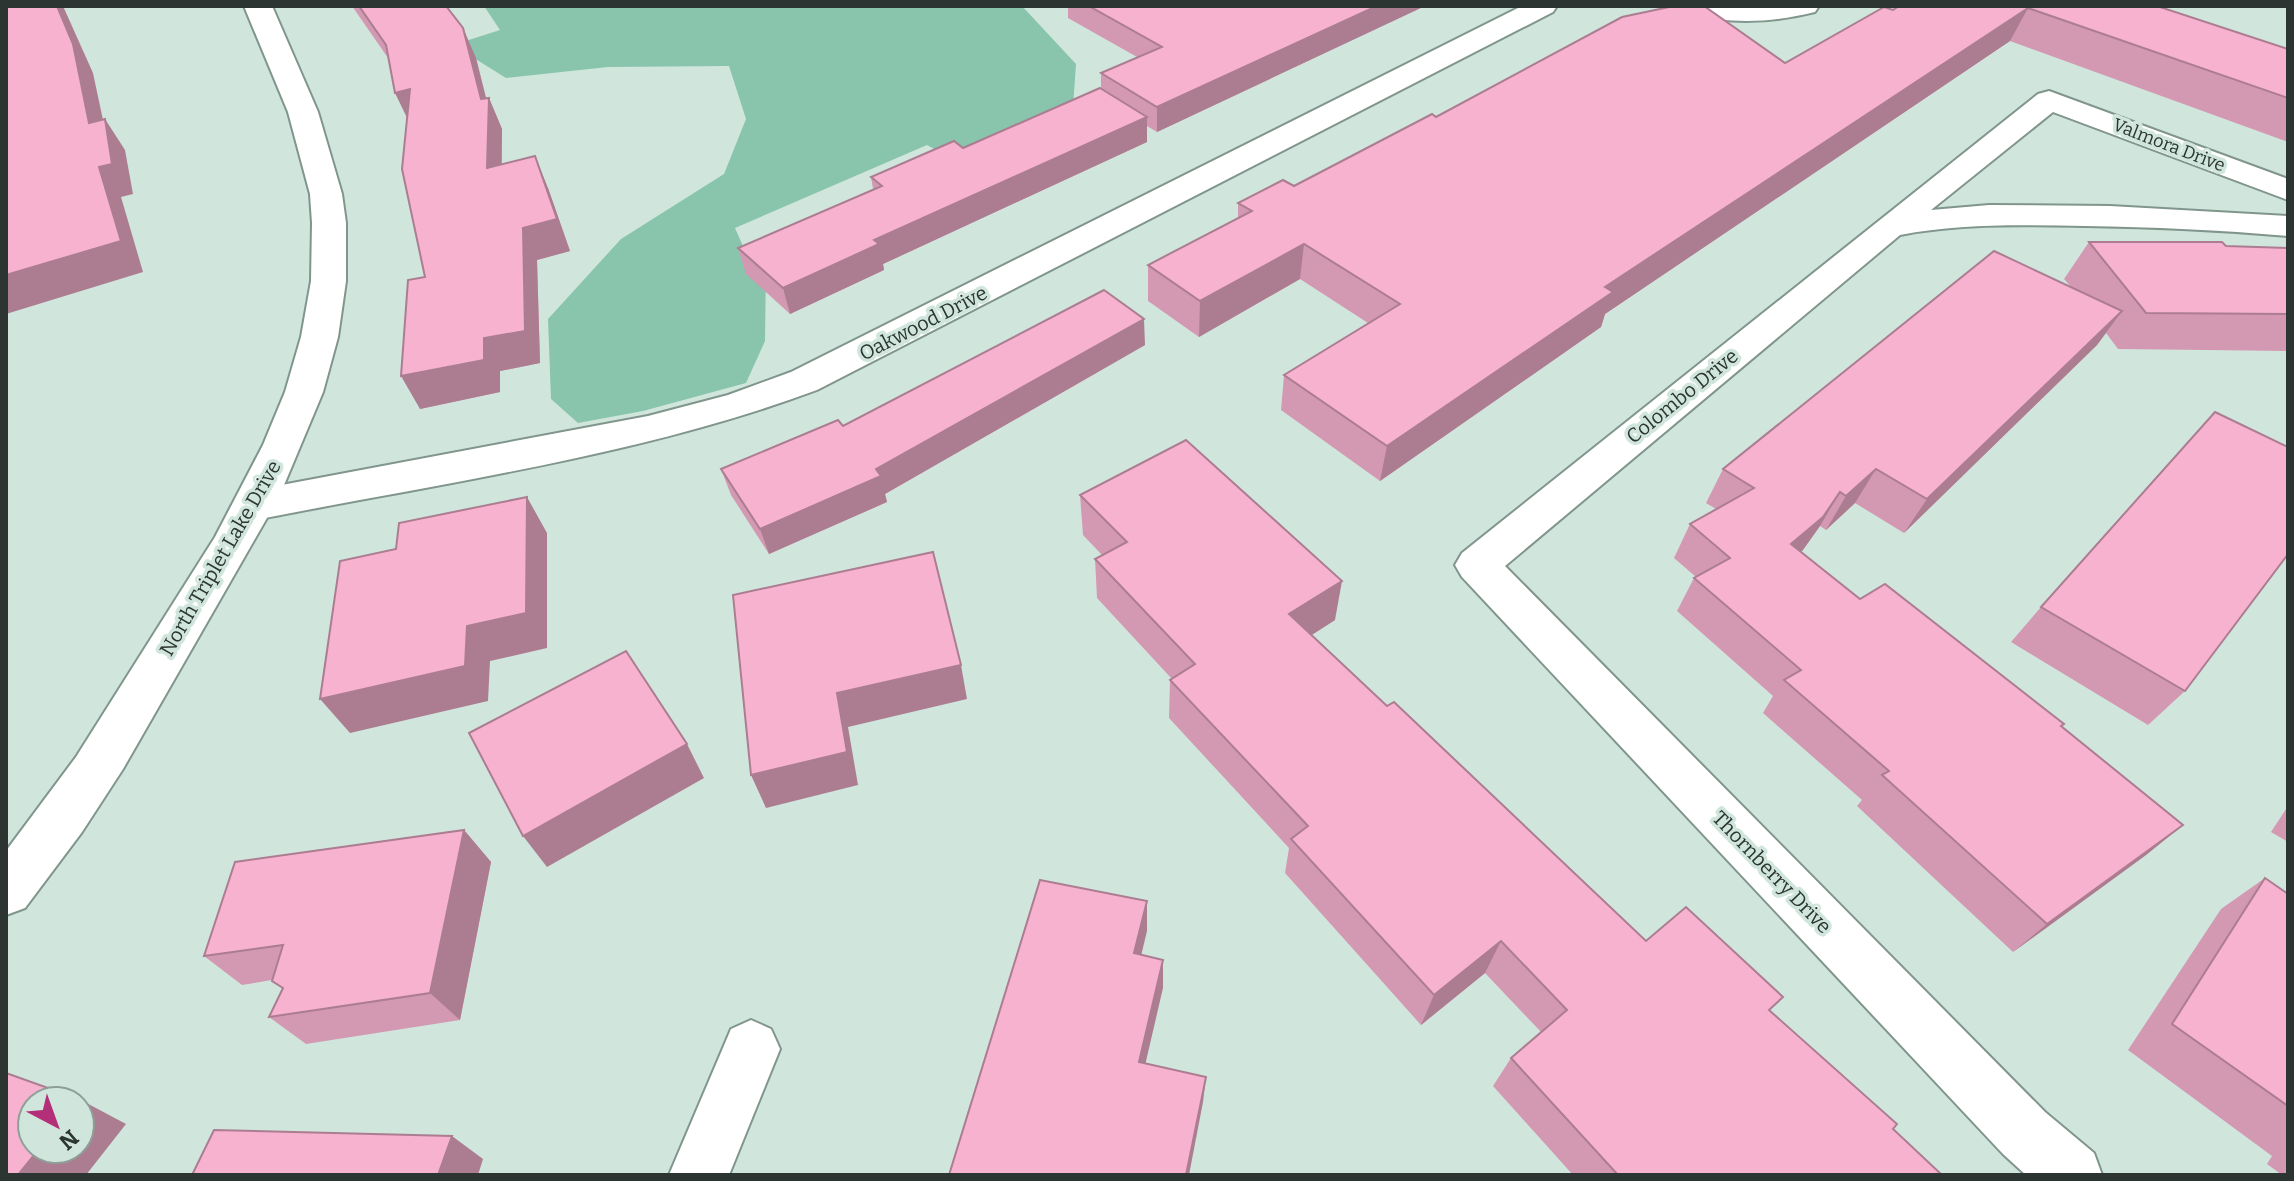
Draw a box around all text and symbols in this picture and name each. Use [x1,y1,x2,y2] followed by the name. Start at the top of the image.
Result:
[2110,113,2228,177] street label: Valmora Drive
[855,280,991,366] street label: Oakwood Drive
[1621,344,1743,448] street label: Colombo Drive
[154,456,286,660] street label: North Triplet Lake Drive
[1708,806,1836,938] street label: Thornberry Drive
[16,1085,96,1165] north arrow
[54,1124,84,1155] text: N

